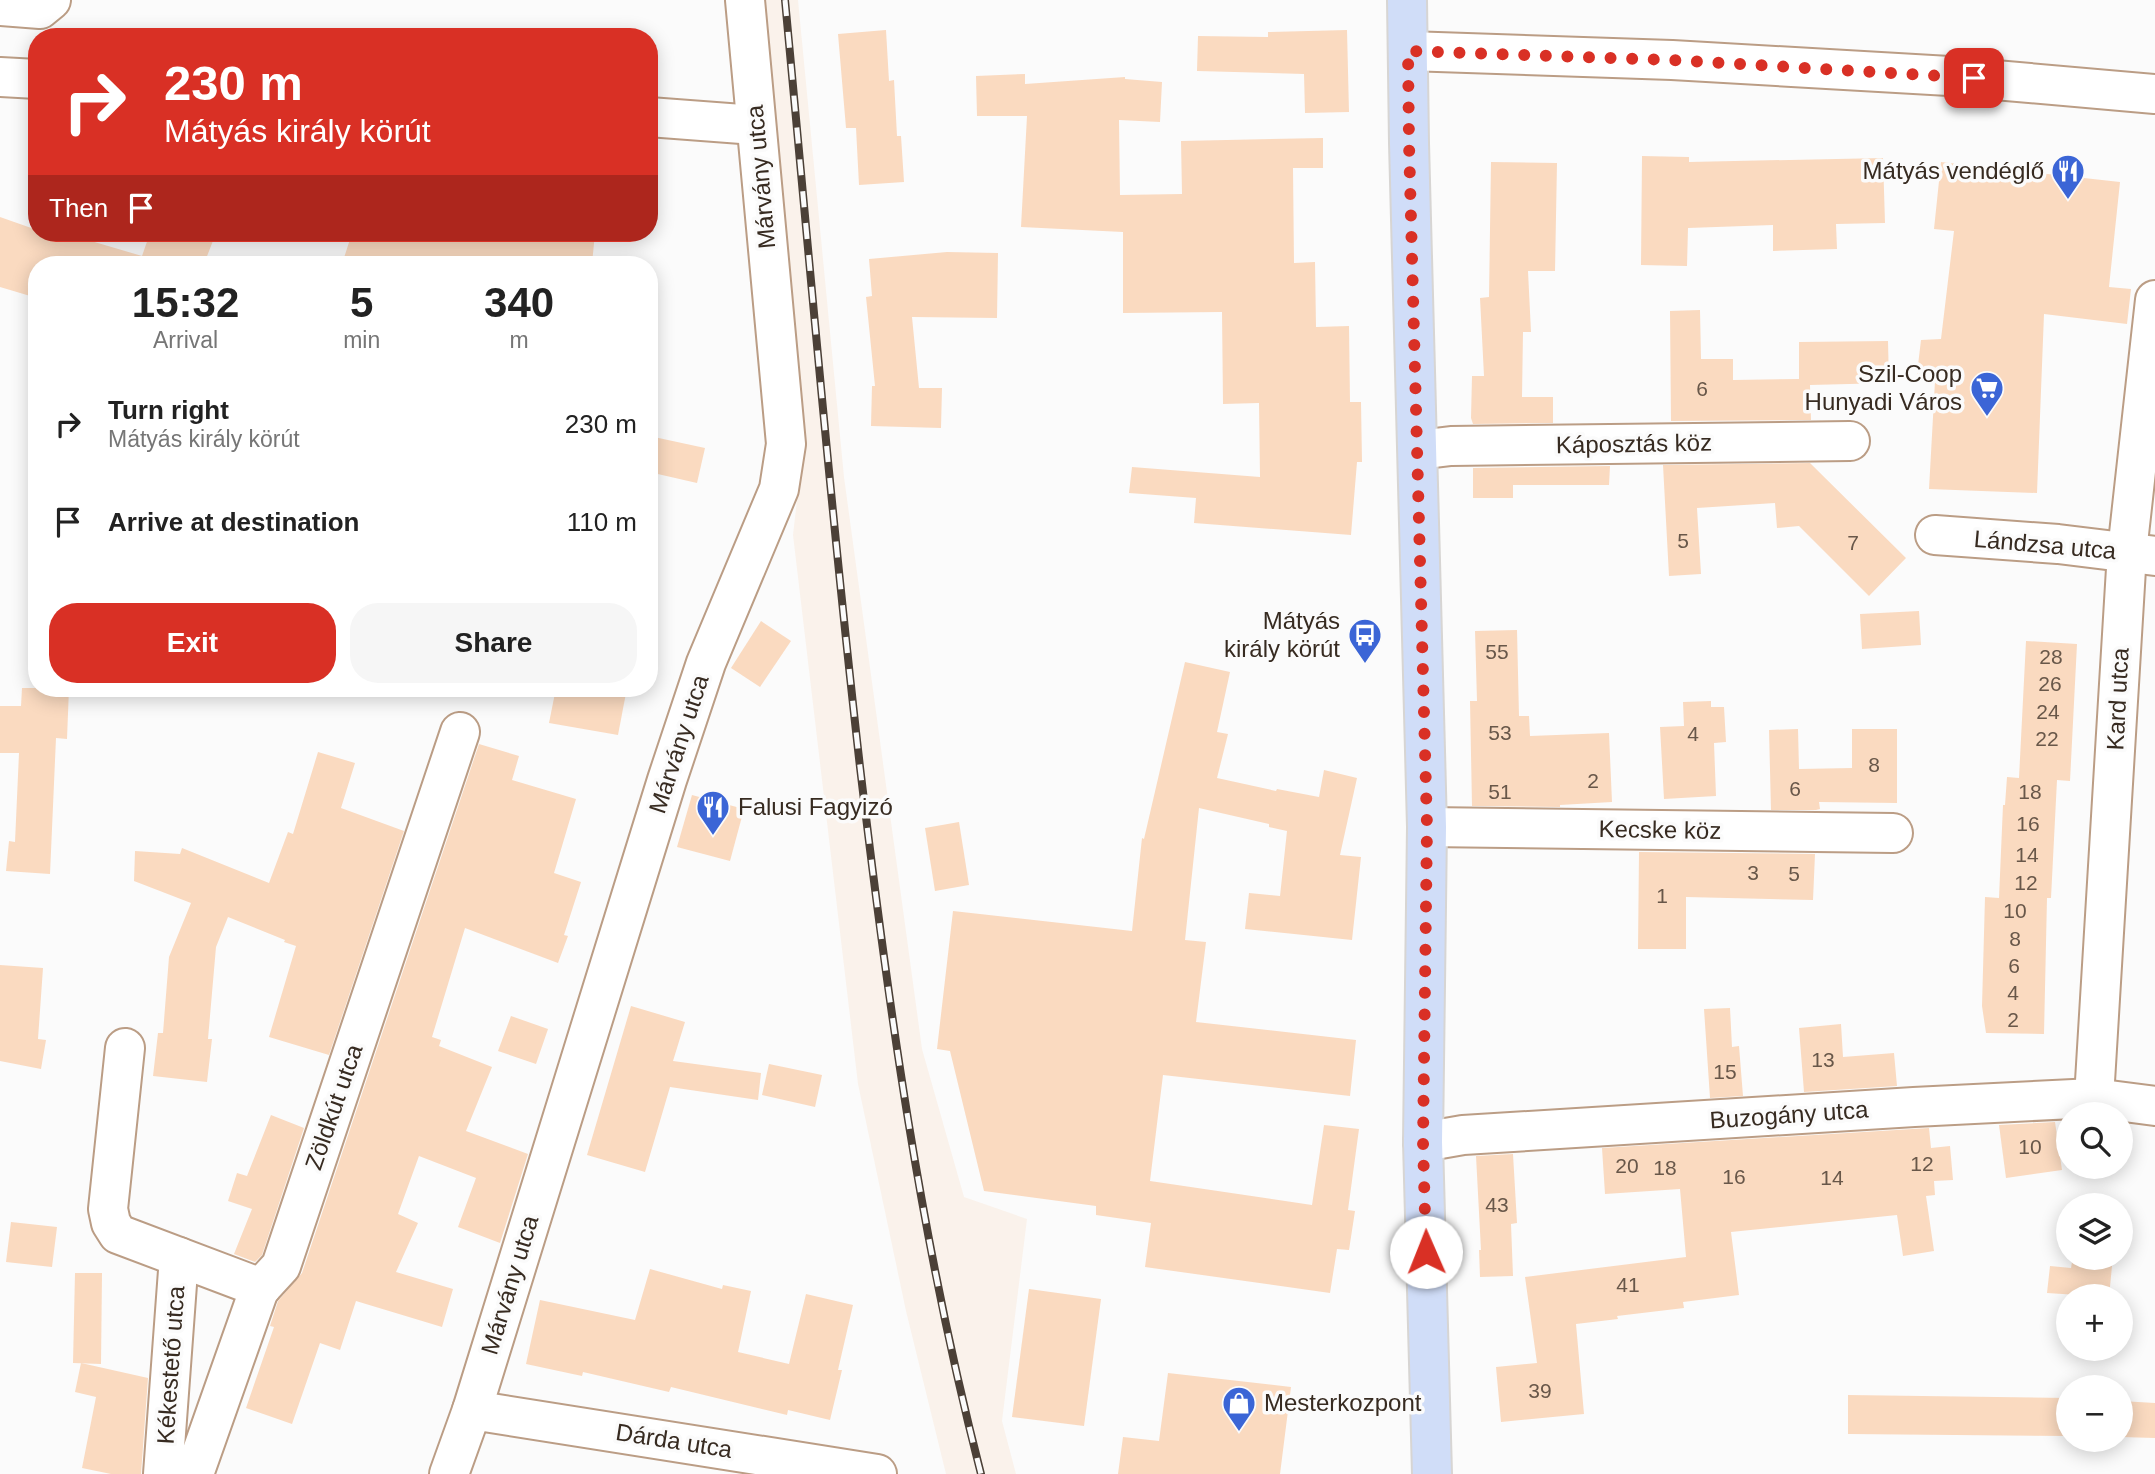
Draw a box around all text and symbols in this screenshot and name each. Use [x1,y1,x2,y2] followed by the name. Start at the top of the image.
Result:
[1944,48,2004,108] pin
[49,56,140,147] icon: right
[164,56,303,110] text: 230 m
[1955,59,1993,97] icon: arrive
[741,103,780,250] street label: Márvány utca
[164,113,431,149] text: Mátyás király körút
[2049,152,2087,201] restaurant icon: Mátyás vendéglő
[1863,157,2044,184] place label: Mátyás vendéglő
[122,189,160,227] icon: arrive
[49,193,108,223] text: Then
[132,279,239,326] text: 15:32
[350,279,373,326] text: 5
[484,279,554,326] text: 340
[153,327,218,353] text: Arrival
[343,327,380,353] text: min
[510,327,529,353] text: m
[1805,360,1962,415] place label: Szil-Coop Hunyadi Város
[1968,369,2006,418] supermarket icon: Szil-Coop Hunyadi Város
[1696,377,1708,400] house number: 6
[108,395,229,425] text: Turn right
[49,405,87,443] icon: right
[565,409,637,439] text: 230 m
[108,426,300,452] text: Mátyás király körút
[1556,429,1712,458] street label: Káposztás köz
[49,503,87,541] icon: arrive
[108,507,359,537] text: Arrive at destination
[567,507,637,537] text: 110 m
[1973,525,2118,564] street label: Lándzsa utca
[1677,529,1689,552] house number: 5
[1847,531,1859,554] house number: 7
[49,603,336,683] button: Exit
[350,603,637,683] button: Share
[1224,607,1340,662] place label: Mátyás király körút
[1346,616,1384,665] bus stop icon: Mátyás király körút
[1485,640,1509,663] house number: 55
[2039,645,2063,668] house number: 28
[2101,646,2134,751] street label: Kard utca
[643,671,714,817] street label: Márvány utca
[2038,672,2062,695] house number: 26
[2036,700,2060,723] house number: 24
[1488,721,1512,744] house number: 53
[1687,722,1699,745] house number: 4
[2035,727,2059,750] house number: 22
[1868,753,1880,776] house number: 8
[1587,769,1599,792] house number: 2
[1789,777,1801,800] house number: 6
[1488,780,1512,803] house number: 51
[2018,780,2042,803] house number: 18
[694,788,732,837] restaurant icon: Falusi Fagyizó
[738,793,893,820] place label: Falusi Fagyizó
[2016,812,2040,835] house number: 16
[1598,815,1722,844] street label: Kecske köz
[2015,843,2039,866] house number: 14
[1747,861,1759,884] house number: 3
[1788,862,1800,885] house number: 5
[2014,871,2038,894] house number: 12
[1656,884,1668,907] house number: 1
[2003,899,2027,922] house number: 10
[2009,927,2021,950] house number: 8
[2008,954,2020,977] house number: 6
[2007,981,2019,1004] house number: 4
[2007,1008,2019,1031] house number: 2
[299,1040,368,1173] street label: Zöldkút utca
[1811,1048,1835,1071] house number: 13
[1713,1060,1737,1083] house number: 15
[1709,1095,1870,1134] street label: Buzogány utca
[2056,1102,2133,1452] map controls
[2056,1102,2133,1179] button: search
[2018,1135,2042,1158] house number: 10
[1910,1152,1934,1175] house number: 12
[1615,1154,1639,1177] house number: 20
[1653,1156,1677,1179] house number: 18
[1722,1165,1746,1188] house number: 16
[1820,1166,1844,1189] house number: 14
[1485,1193,1509,1216] house number: 43
[2056,1193,2133,1270] button: layers
[476,1211,544,1358] street label: Márvány utca
[1389,1215,1463,1289] position arrow
[1616,1273,1640,1296] house number: 41
[151,1284,190,1445] street label: Kékestető utca
[2056,1284,2133,1361] button: +
[2056,1375,2133,1452] button: −
[1528,1379,1552,1402] house number: 39
[1220,1384,1258,1433] shop icon: Mesterkozpont
[1264,1389,1422,1416] place label: Mesterkozpont
[614,1418,735,1463] street label: Dárda utca

